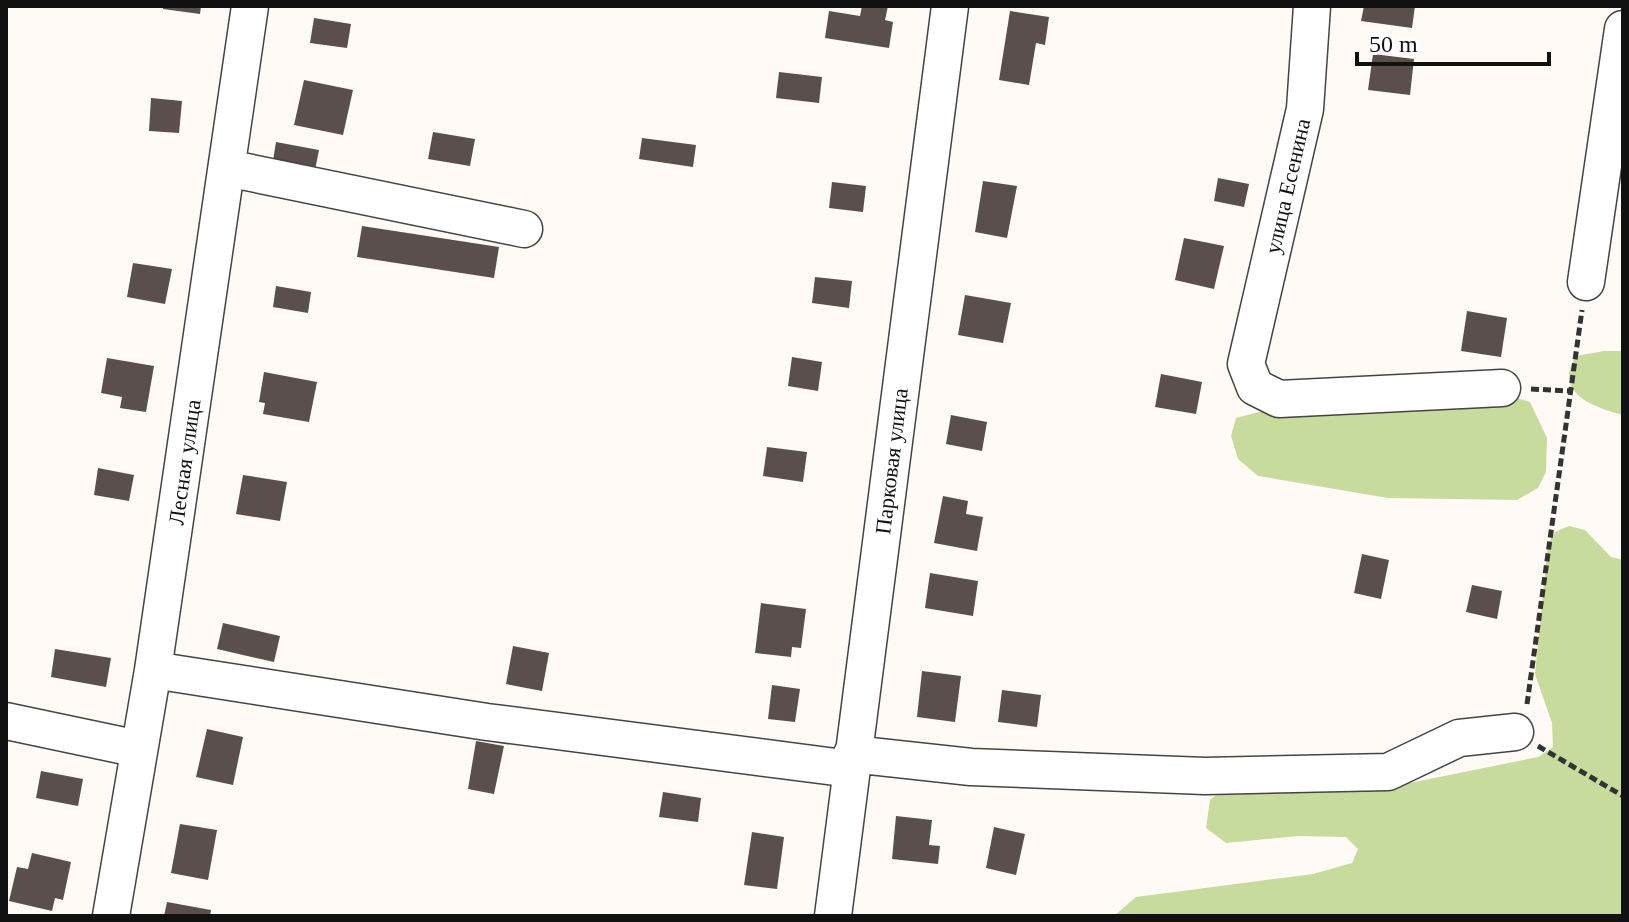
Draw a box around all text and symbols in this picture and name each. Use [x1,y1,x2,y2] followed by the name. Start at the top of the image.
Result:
[1357,16,1549,66] scale bar
[1369,31,1418,57] text: 50 m
[1260,116,1315,256] street label: улица Есенина
[870,386,913,536] street label: Парковая улица
[163,398,206,526] street label: Лесная улица

